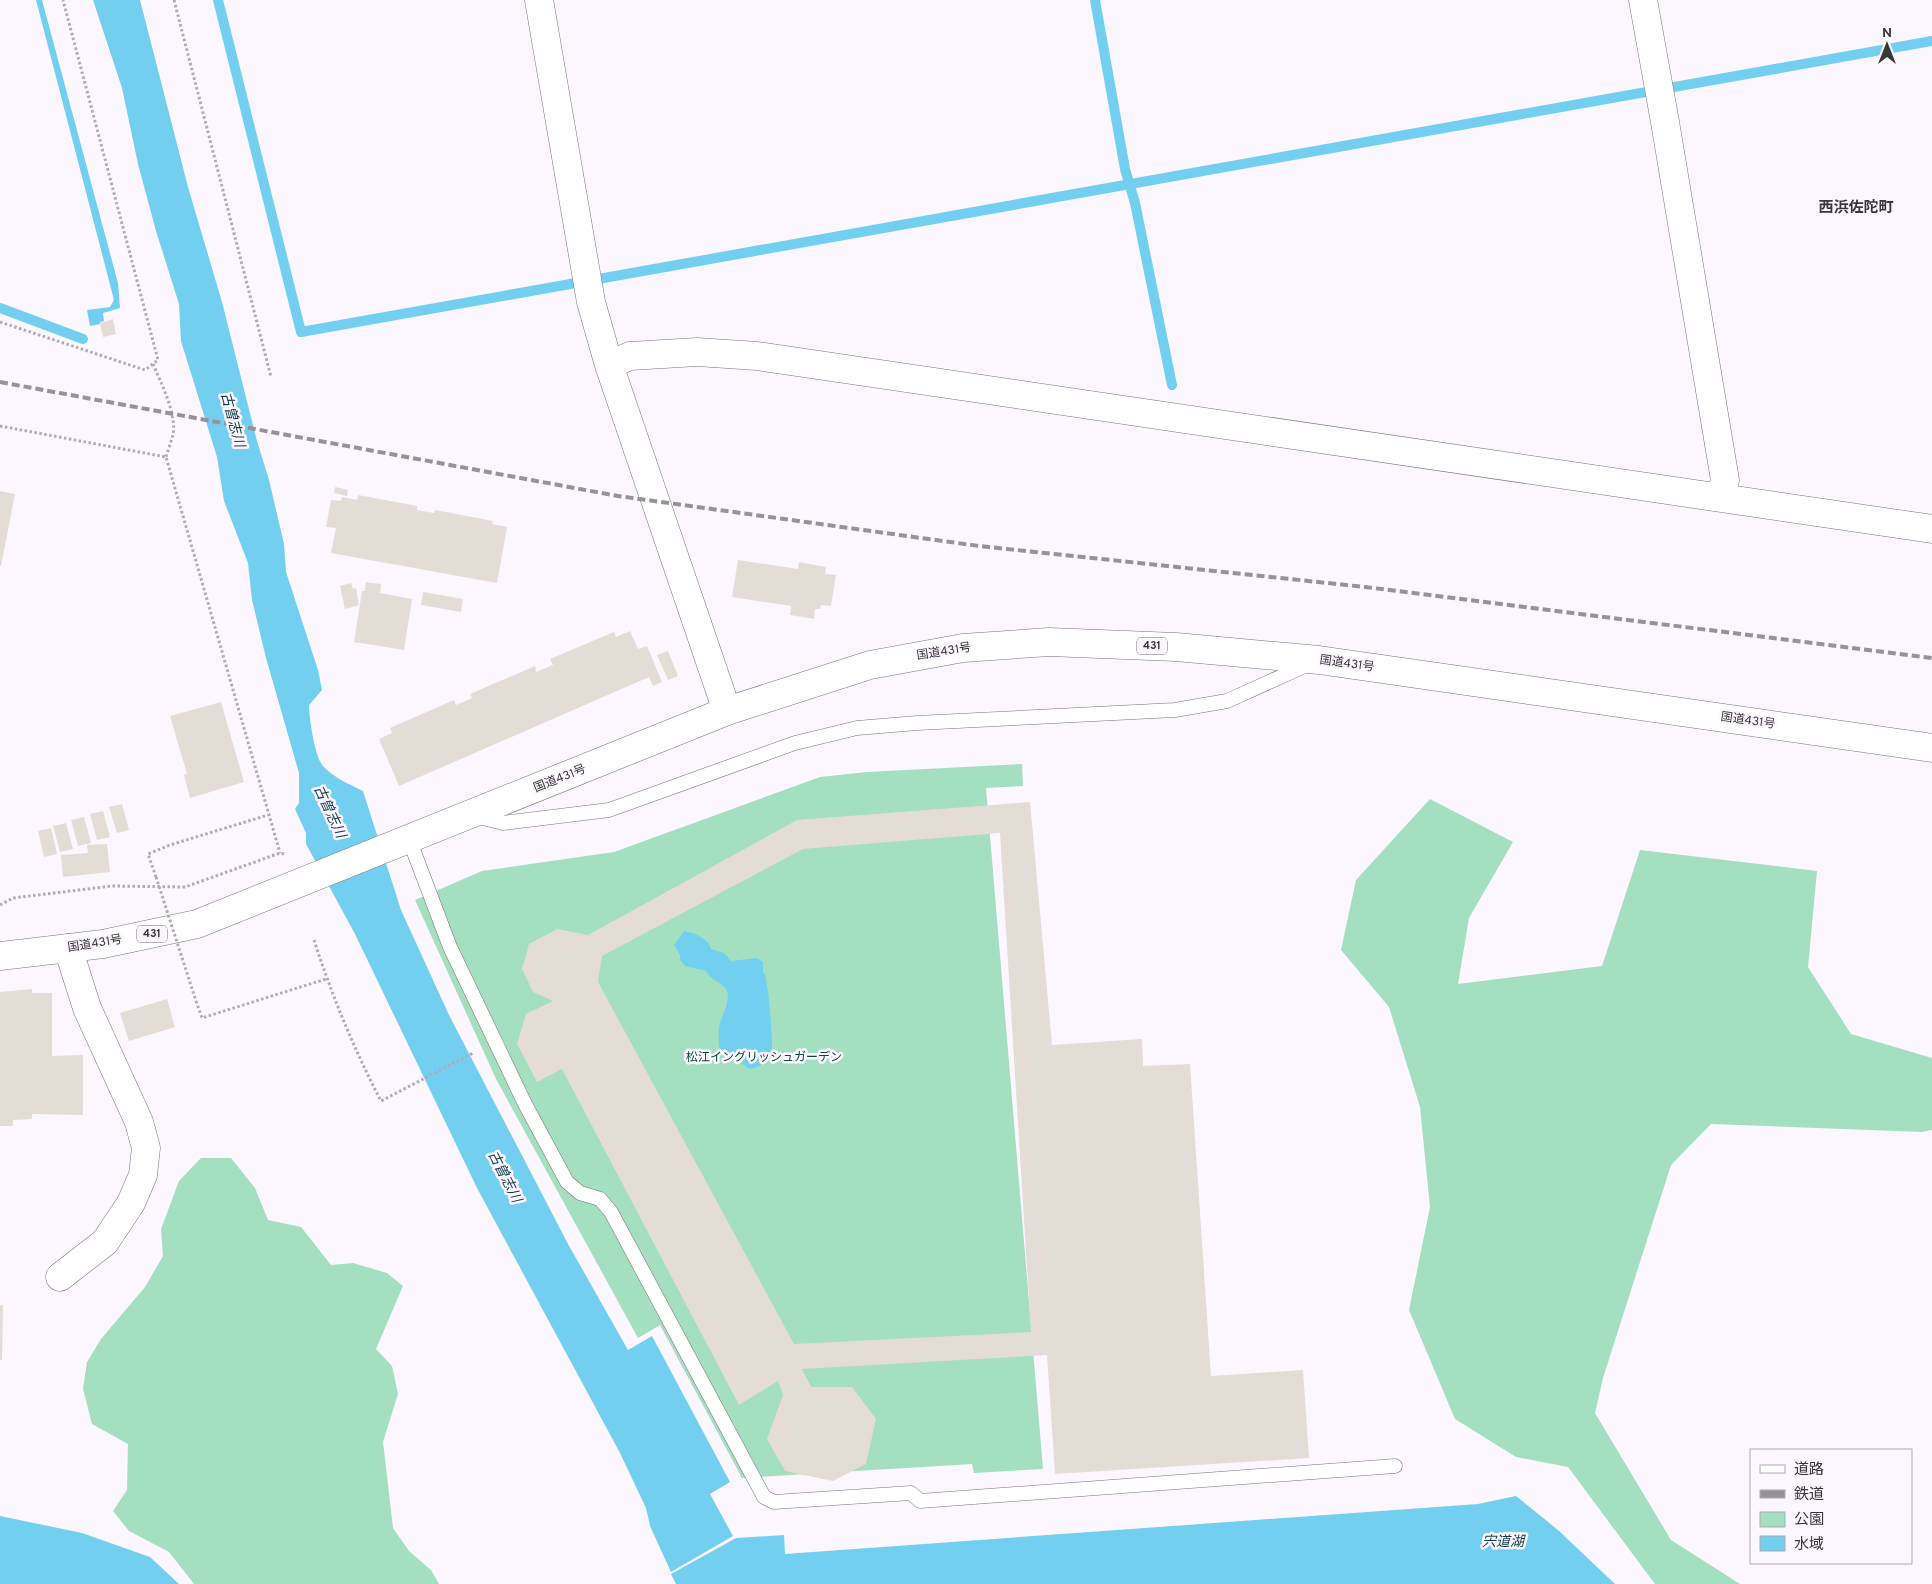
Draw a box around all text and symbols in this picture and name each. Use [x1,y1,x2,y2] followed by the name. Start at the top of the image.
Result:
[1862,20,1912,70] north arrow
[1882,25,1892,42] text: N
[1818,199,1894,218] district label: 西浜佐陀町
[217,391,248,451] water label: 古曽志川
[1137,637,1167,654] road number: 431
[916,640,972,664] street label: 国道431号
[1319,652,1375,676] street label: 国道431号
[1720,709,1776,733] street label: 国道431号
[531,761,589,797] street label: 国道431号
[309,783,349,843] water label: 古曽志川
[137,926,167,942] road number: 431
[67,932,123,956] street label: 国道431号
[686,1050,842,1066] park label: 松江イングリッシュガーデン
[484,1148,525,1208] water label: 古曽志川
[1750,1449,1912,1564] legend
[1794,1461,1824,1480] text: 道路
[1794,1486,1824,1505] text: 鉄道
[1794,1511,1824,1530] text: 公園
[1482,1534,1526,1551] water label: 宍道湖
[1794,1536,1824,1555] text: 水域

